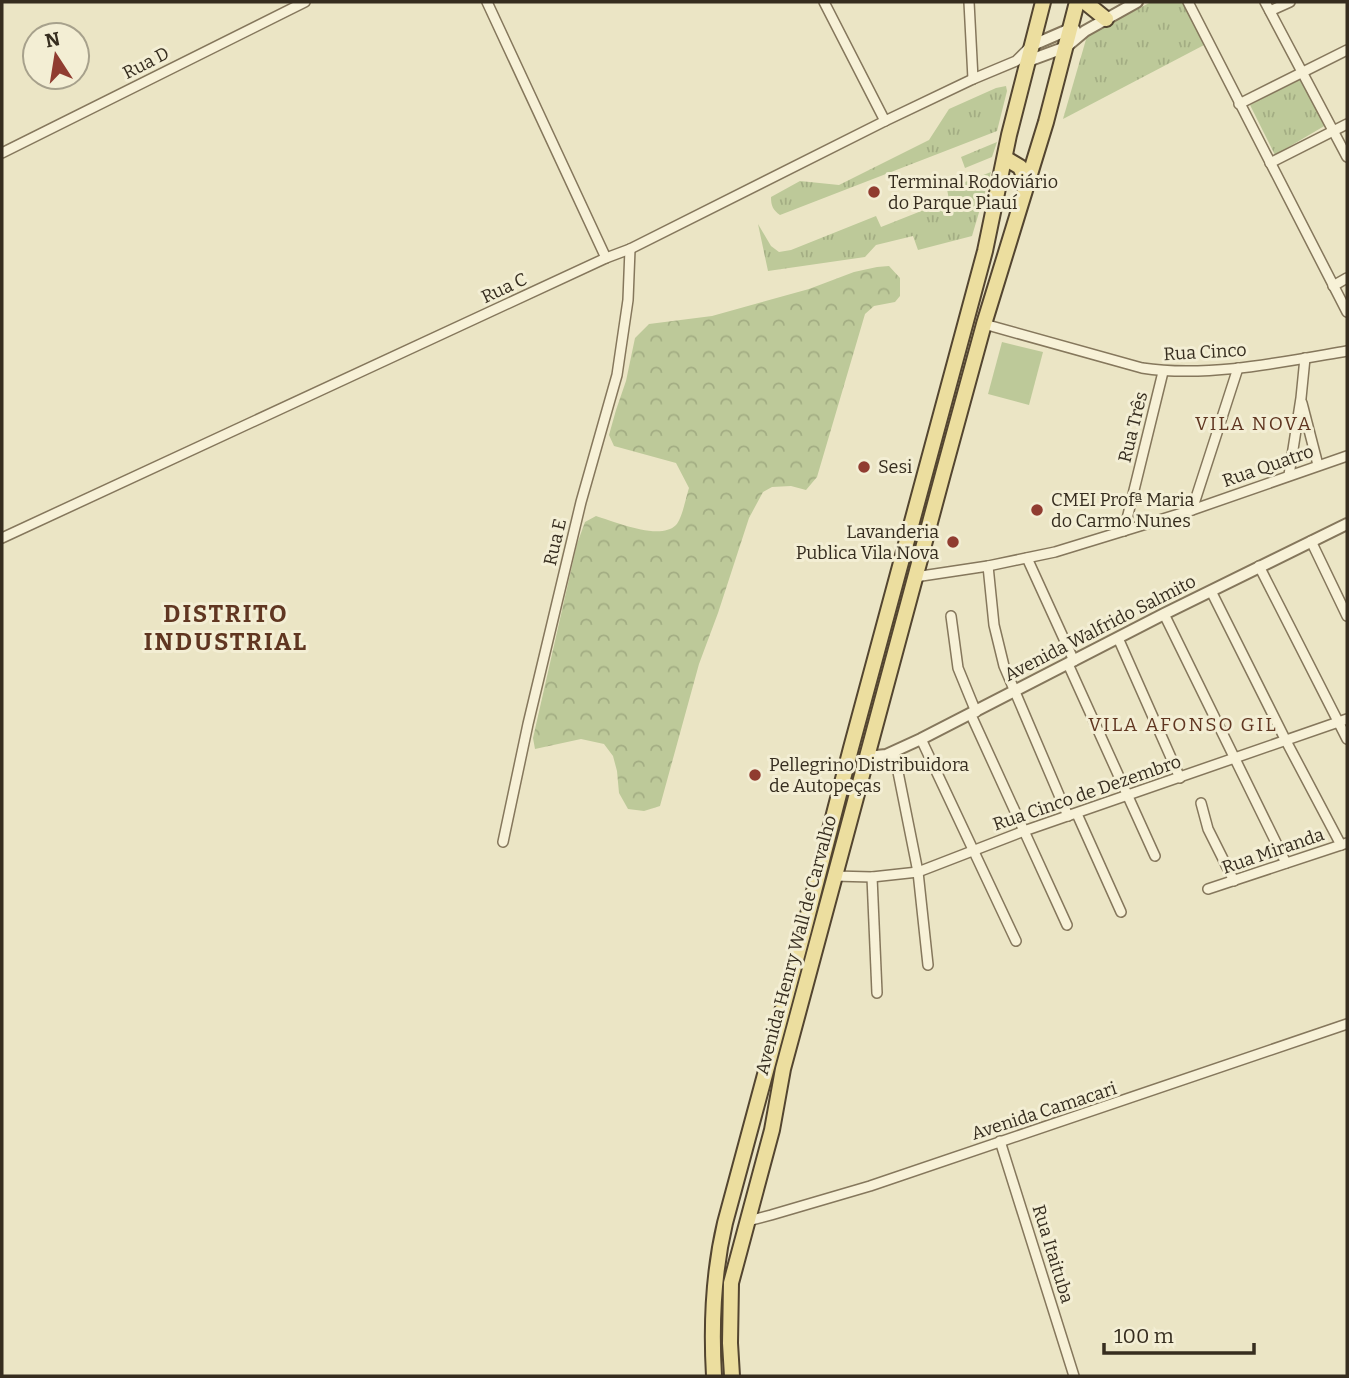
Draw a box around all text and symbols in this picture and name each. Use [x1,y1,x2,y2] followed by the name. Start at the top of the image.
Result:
[21,21,91,91] north arrow
[43,27,62,53] text: N
[119,42,173,84] street label: Rua D
[888,171,1058,214] place label: Terminal Rodoviário do Parque Piauí
[866,184,882,200] marker: Terminal Rodoviário do Parque Piauí
[478,268,530,308] street label: Rua C
[1163,339,1247,365] street label: Rua Cinco
[1114,389,1152,465] street label: Rua Três
[1195,412,1313,435] district label: VILA NOVA
[1220,440,1316,492] street label: Rua Quatro
[878,456,912,478] place label: Sesi
[856,459,872,475] marker: Sesi
[1051,489,1194,532] place label: CMEI Profª Maria do Carmo Nunes
[1029,502,1045,518] marker: CMEI Profª Maria do Carmo Nunes
[539,516,571,568] street label: Rua E
[796,521,939,564] place label: Lavanderia Publica Vila Nova
[945,534,961,550] marker: Lavanderia Publica Vila Nova
[1000,570,1200,686] street label: Avenida Walfrido Salmito
[144,600,308,656] district label: DISTRITO INDUSTRIAL
[1088,713,1278,736] district label: VILA AFONSO GIL
[990,750,1184,836] street label: Rua Cinco de Dezembro
[769,754,969,797] place label: Pellegrino Distribuidora de Autopeças
[747,767,763,783] marker: Pellegrino Distribuidora de Autopeças
[751,813,841,1077] street label: Avenida Henry Wall de Carvalho
[1219,823,1327,879] street label: Rua Miranda
[969,1077,1119,1145] street label: Avenida Camacari
[1028,1202,1078,1306] street label: Rua Itaituba
[1104,1312,1254,1356] scale bar
[1114,1323,1174,1349] text: 100 m

